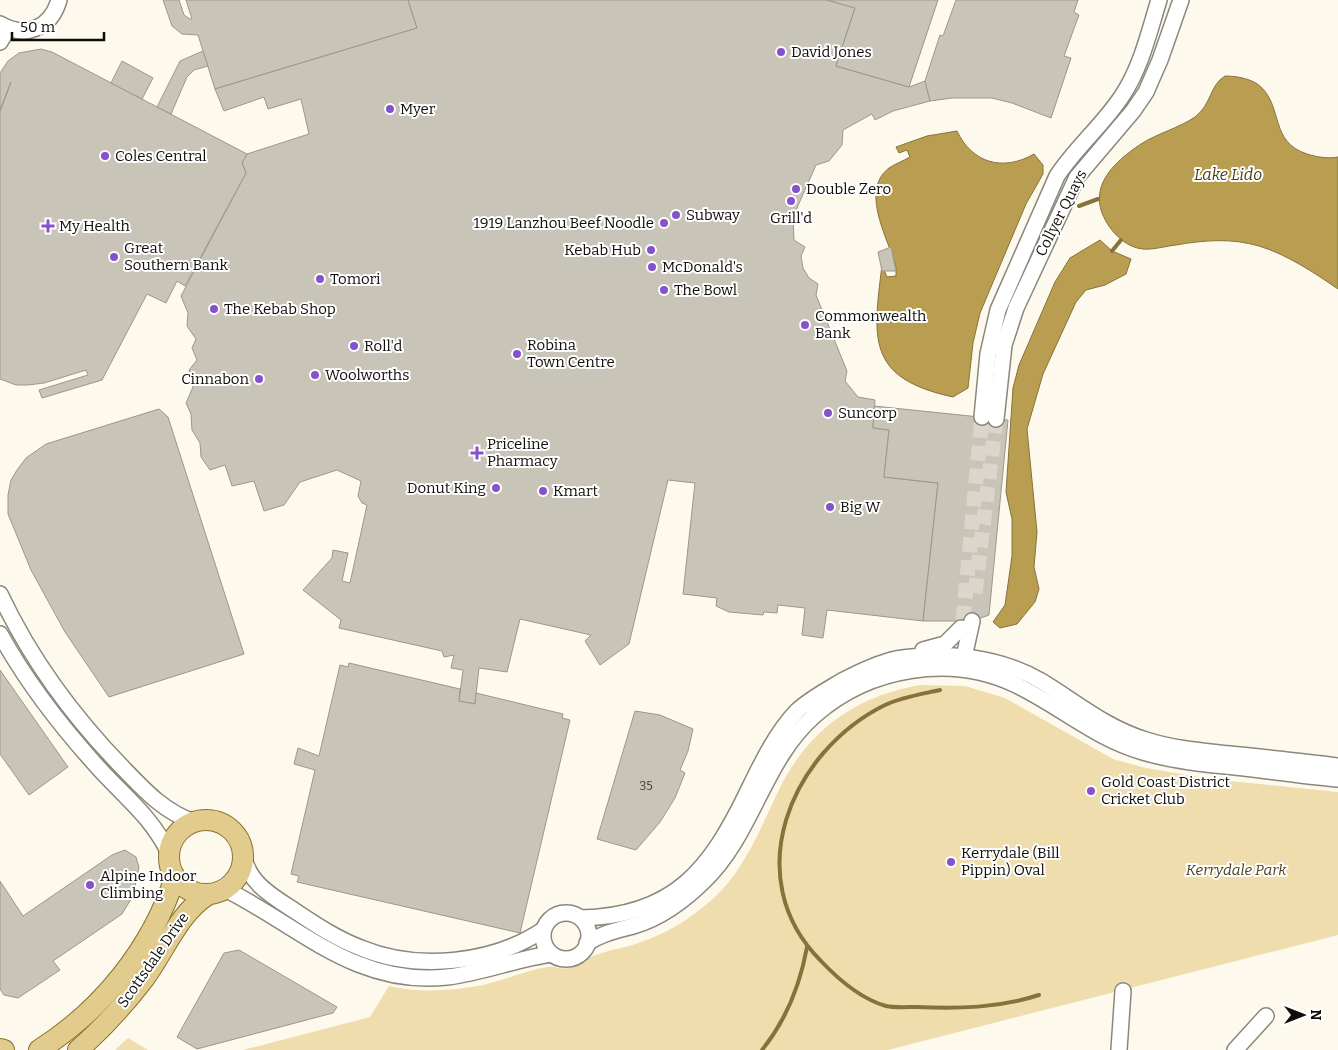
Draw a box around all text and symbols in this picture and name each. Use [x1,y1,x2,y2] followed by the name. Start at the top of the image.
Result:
[12,10,105,42] scale bar
[20,18,56,36] text: 50 m
[791,43,872,61] place label: David Jones
[775,46,787,58] marker: David Jones
[400,100,436,118] place label: Myer
[384,103,396,115] marker: Myer
[115,147,207,165] place label: Coles Central
[99,150,111,162] marker: Coles Central
[1194,165,1262,184] water label: Lake Lido
[1031,167,1091,259] street label: Collyer Quays
[806,180,891,198] place label: Double Zero
[790,183,802,195] marker: Double Zero
[785,195,797,207] marker: Grill'd
[686,206,740,224] place label: Subway
[670,209,682,221] marker: Subway
[770,209,812,227] place label: Grill'd
[474,214,654,232] place label: 1919 Lanzhou Beef Noodle
[59,217,131,235] place label: My Health
[658,217,670,229] marker: 1919 Lanzhou Beef Noodle
[41,219,55,233] marker: My Health
[124,239,228,274] place label: Great Southern Bank
[564,241,641,259] place label: Kebab Hub
[645,244,657,256] marker: Kebab Hub
[108,251,120,263] marker: Great Southern Bank
[662,258,743,276] place label: McDonald's
[646,261,658,273] marker: McDonald's
[330,270,381,288] place label: Tomori
[314,273,326,285] marker: Tomori
[674,281,737,299] place label: The Bowl
[658,284,670,296] marker: The Bowl
[224,300,336,318] place label: The Kebab Shop
[208,303,220,315] marker: The Kebab Shop
[815,307,927,342] place label: Commonwealth Bank
[799,319,811,331] marker: Commonwealth Bank
[527,336,615,371] place label: Robina Town Centre
[364,337,403,355] place label: Roll'd
[348,340,360,352] marker: Roll'd
[511,348,523,360] marker: Robina Town Centre
[325,366,409,384] place label: Woolworths
[309,369,321,381] marker: Woolworths
[181,370,249,388] place label: Cinnabon
[253,373,265,385] marker: Cinnabon
[838,404,897,422] place label: Suncorp
[822,407,834,419] marker: Suncorp
[487,435,558,470] place label: Priceline Pharmacy
[471,447,483,459] marker: Priceline Pharmacy
[407,479,486,497] place label: Donut King
[490,482,502,494] marker: Donut King
[553,482,599,500] place label: Kmart
[537,485,549,497] marker: Kmart
[840,498,881,516] place label: Big W
[824,501,836,513] marker: Big W
[1101,773,1231,808] place label: Gold Coast District Cricket Club
[639,779,653,793] house number: 35
[1085,785,1097,797] marker: Gold Coast District Cricket Club
[961,844,1060,879] place label: Kerrydale (Bill Pippin) Oval
[945,856,957,868] marker: Kerrydale (Bill Pippin) Oval
[1186,861,1287,879] park label: Kerrydale Park
[100,867,197,902] place label: Alpine Indoor Climbing
[84,879,96,891] marker: Alpine Indoor Climbing
[113,909,193,1011] street label: Scottsdale Drive
[1278,990,1328,1040] north arrow
[1307,1010,1324,1021] text: N

